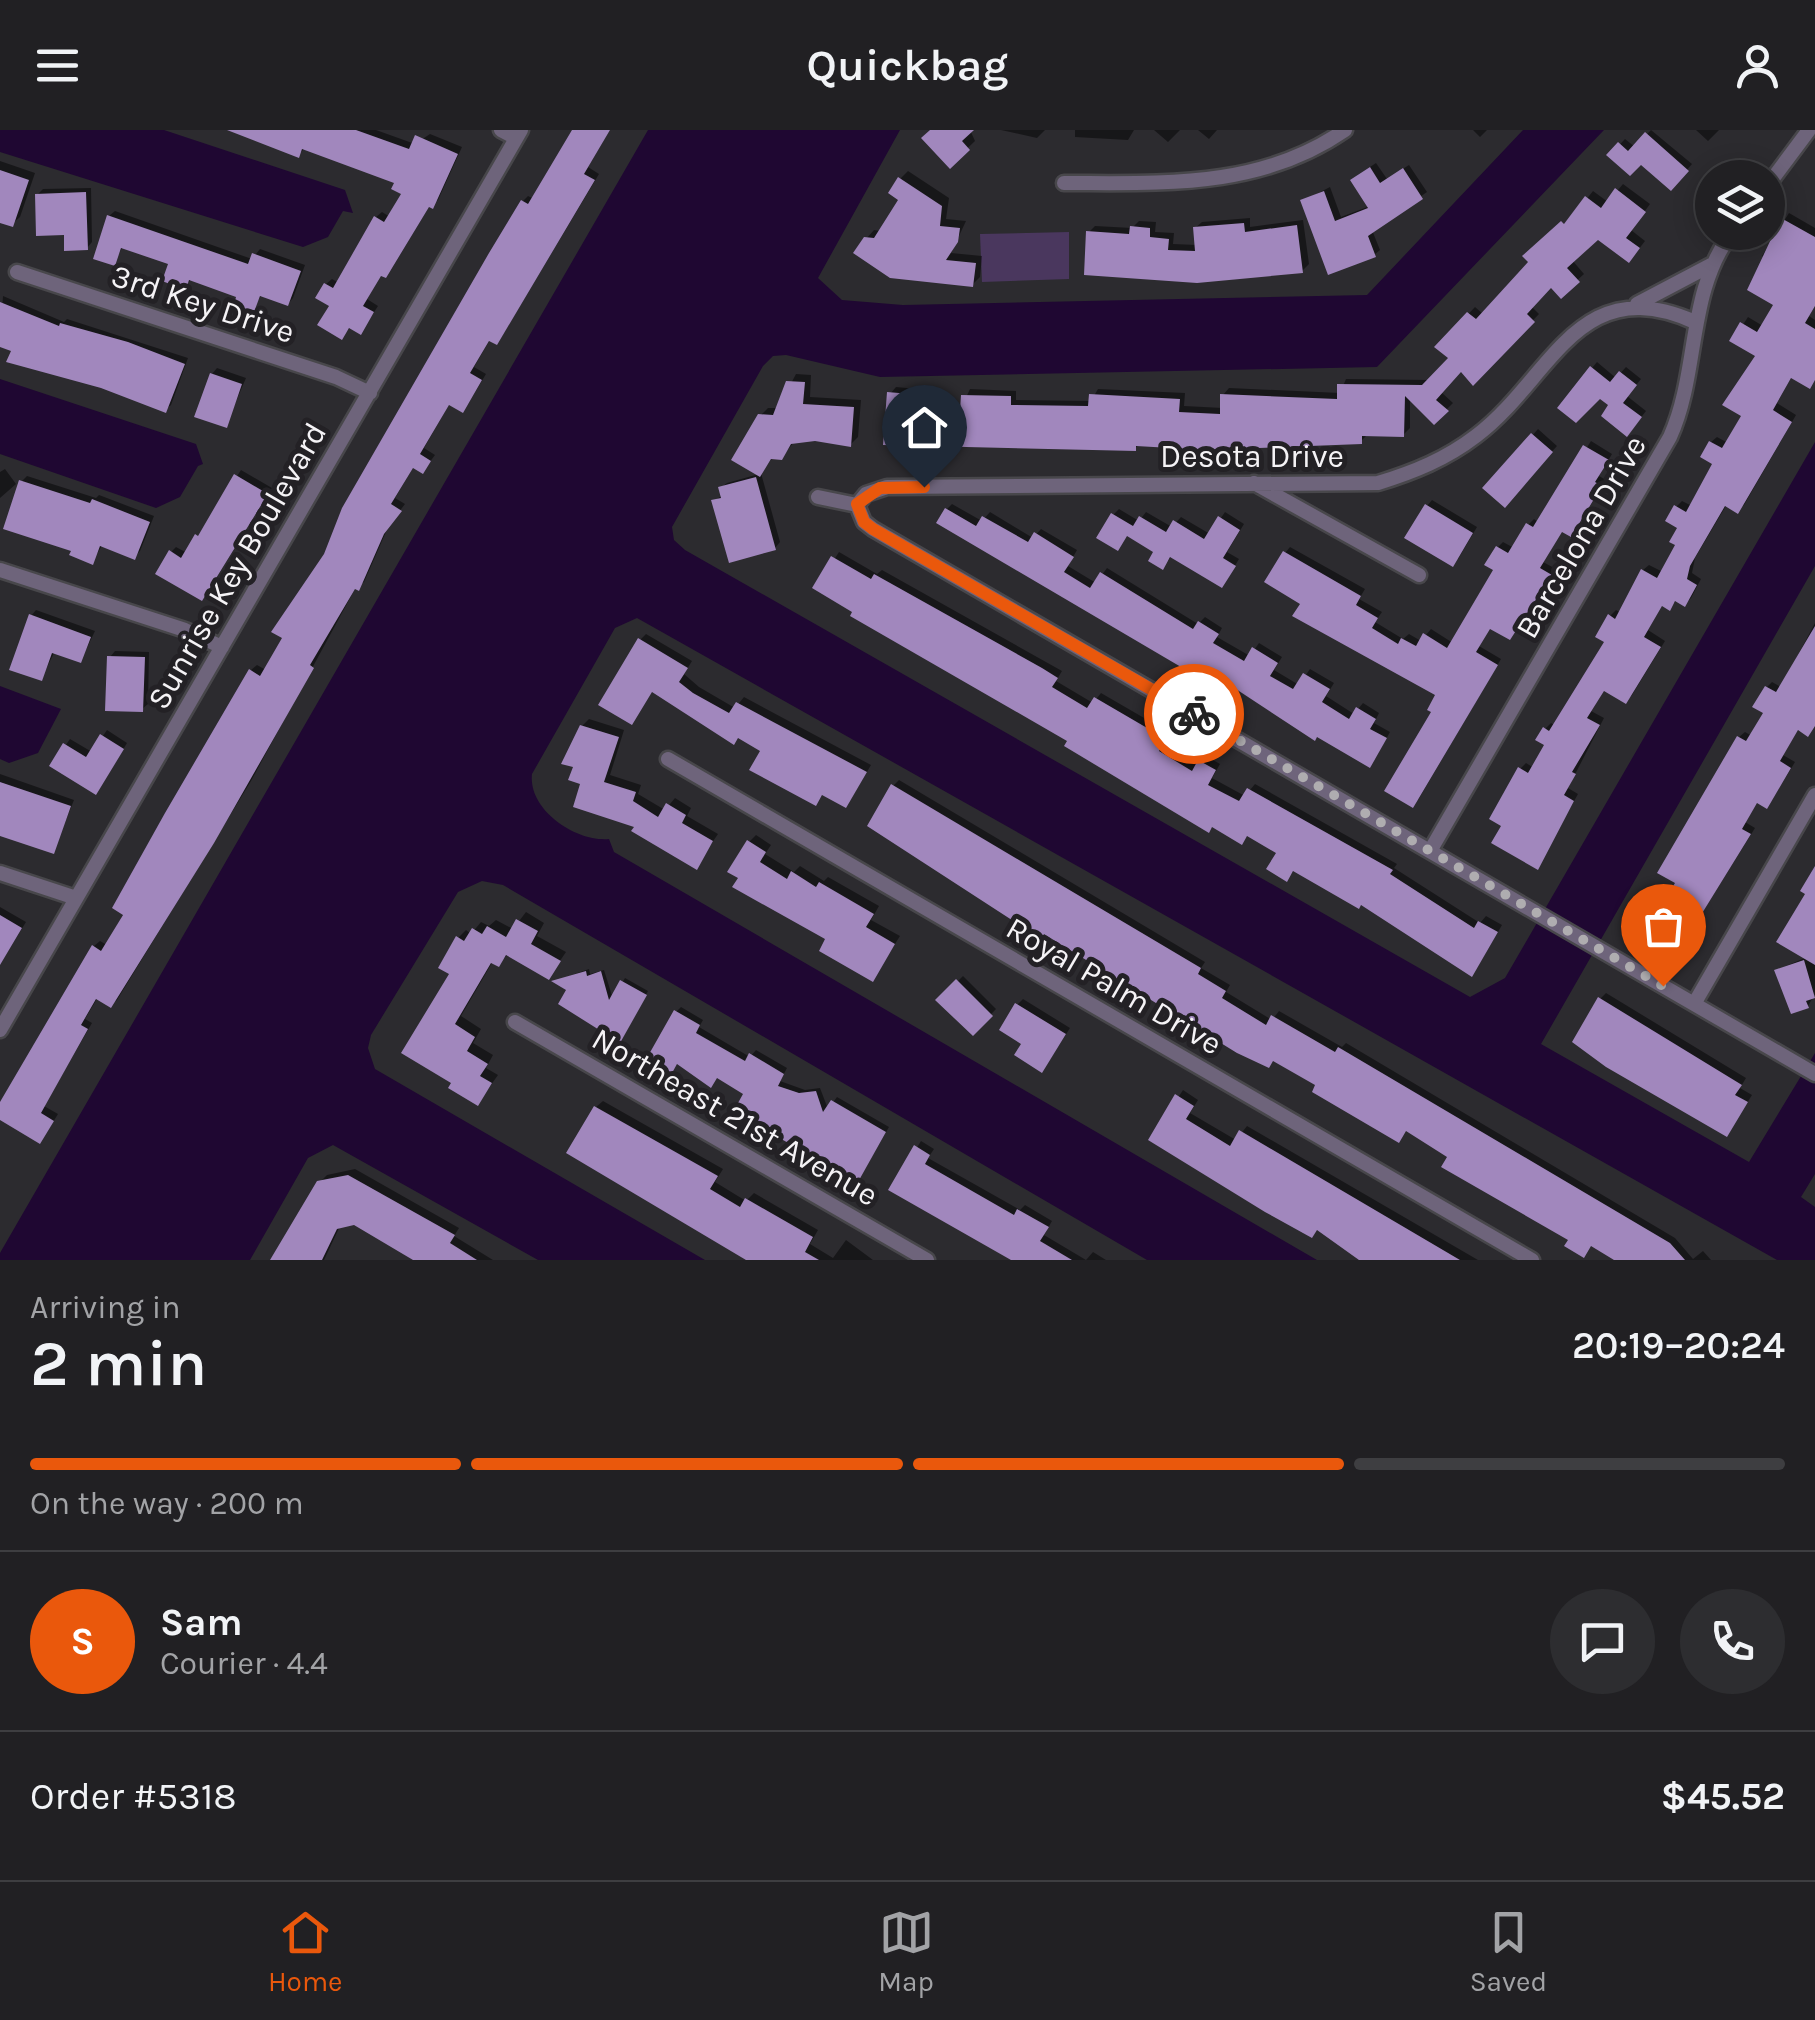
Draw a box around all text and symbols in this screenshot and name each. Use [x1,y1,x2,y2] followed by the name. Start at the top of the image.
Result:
[30,38,85,93] icon: menu
[1730,38,1785,93] icon: person
[807,39,1008,91] text: Quickbag
[1695,160,1785,250] map controls
[1695,160,1785,250] button: layers
[107,257,299,351] street label: 3rd Key Drive
[882,385,967,488] pin
[897,400,952,455] icon: home
[140,416,334,716] street label: Sunrise Key Boulevard
[1508,429,1654,645] street label: Barcelona Drive
[1160,438,1344,475] street label: Desota Drive
[1144,664,1244,764] courier
[1167,687,1222,742] icon: bike
[1621,884,1706,987] pin
[1636,899,1691,954] icon: bag
[1000,909,1228,1063] street label: Royal Palm Drive
[586,1020,884,1214] street label: Northeast 21st Avenue
[30,1289,181,1326] text: Arriving in
[1572,1323,1785,1368] text: 20:19–20:24
[30,1325,207,1401] text: 2 min
[30,1485,304,1522] text: On the way · 200 m
[1550,1589,1655,1694] button: chat
[1680,1589,1785,1694] button: phone
[160,1600,243,1645] text: Sam
[70,1619,95,1664] text: S
[160,1645,328,1682] text: Courier · 4.4
[30,1774,237,1819] text: Order #5318
[1661,1774,1785,1819] text: $45.52
[268,1905,343,1998] tab: Home
[878,1905,934,1998] tab: Map
[1470,1905,1547,1998] tab: Saved

